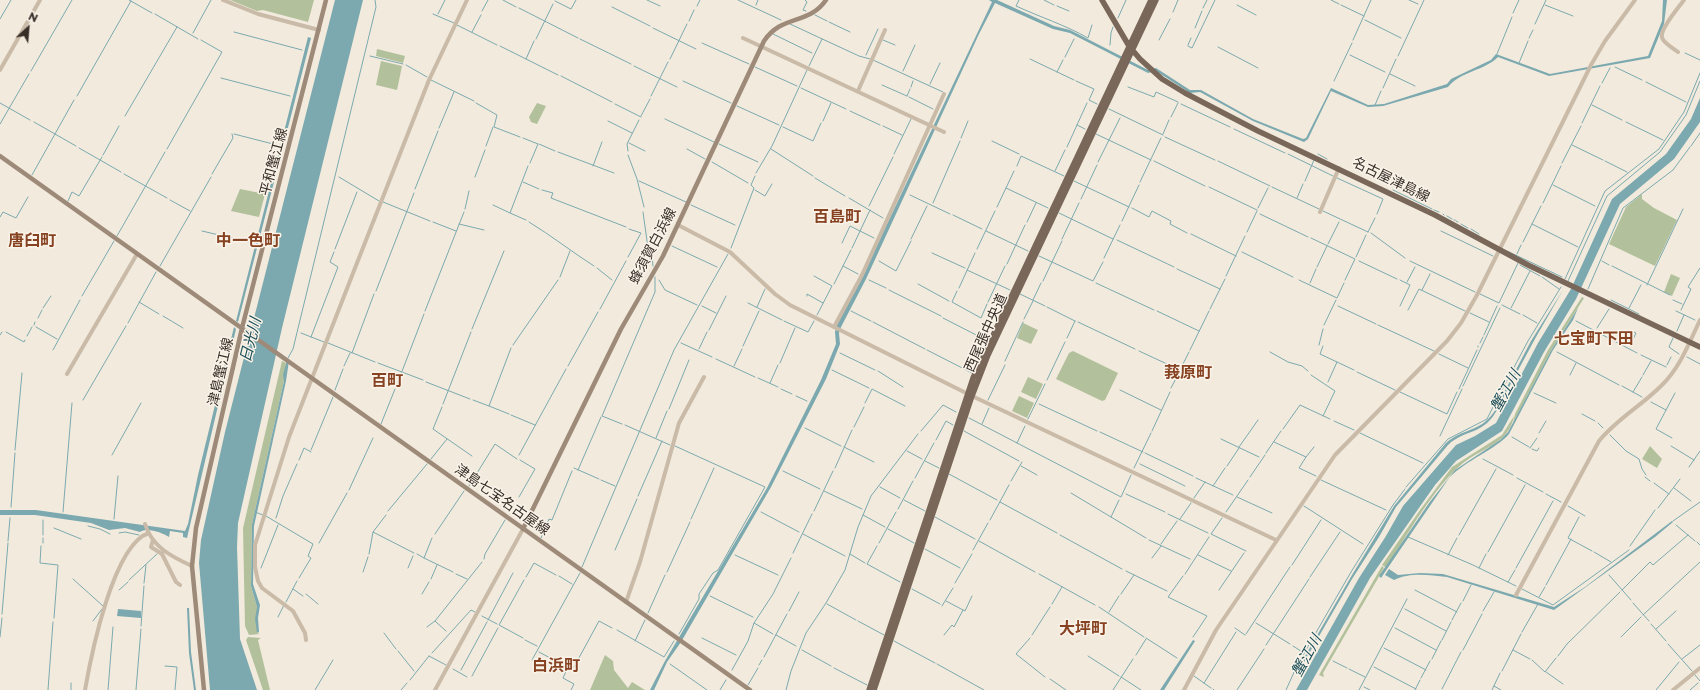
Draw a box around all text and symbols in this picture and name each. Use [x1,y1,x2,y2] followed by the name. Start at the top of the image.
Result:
[8,8,48,48] north arrow
[26,9,40,25] text: N
[257,126,291,198] street label: 平和蟹江線
[1350,154,1432,206] street label: 名古屋津島線
[626,205,680,287] street label: 蜂須賀白浜線
[813,207,861,227] district label: 百島町
[8,231,56,251] district label: 唐臼町
[216,231,280,251] district label: 中一色町
[961,291,1011,375] street label: 西尾張中央道
[237,316,265,364] water label: 日光川
[1554,329,1634,349] district label: 七宝町下田
[205,336,237,408] street label: 津島蟹江線
[1164,363,1212,383] district label: 莪原町
[1487,367,1525,415] water label: 蟹江川
[371,371,403,391] district label: 百町
[451,461,553,539] street label: 津島七宝名古屋線
[1059,619,1107,639] district label: 大坪町
[1288,632,1326,680] water label: 蟹江川
[532,656,580,676] district label: 白浜町

